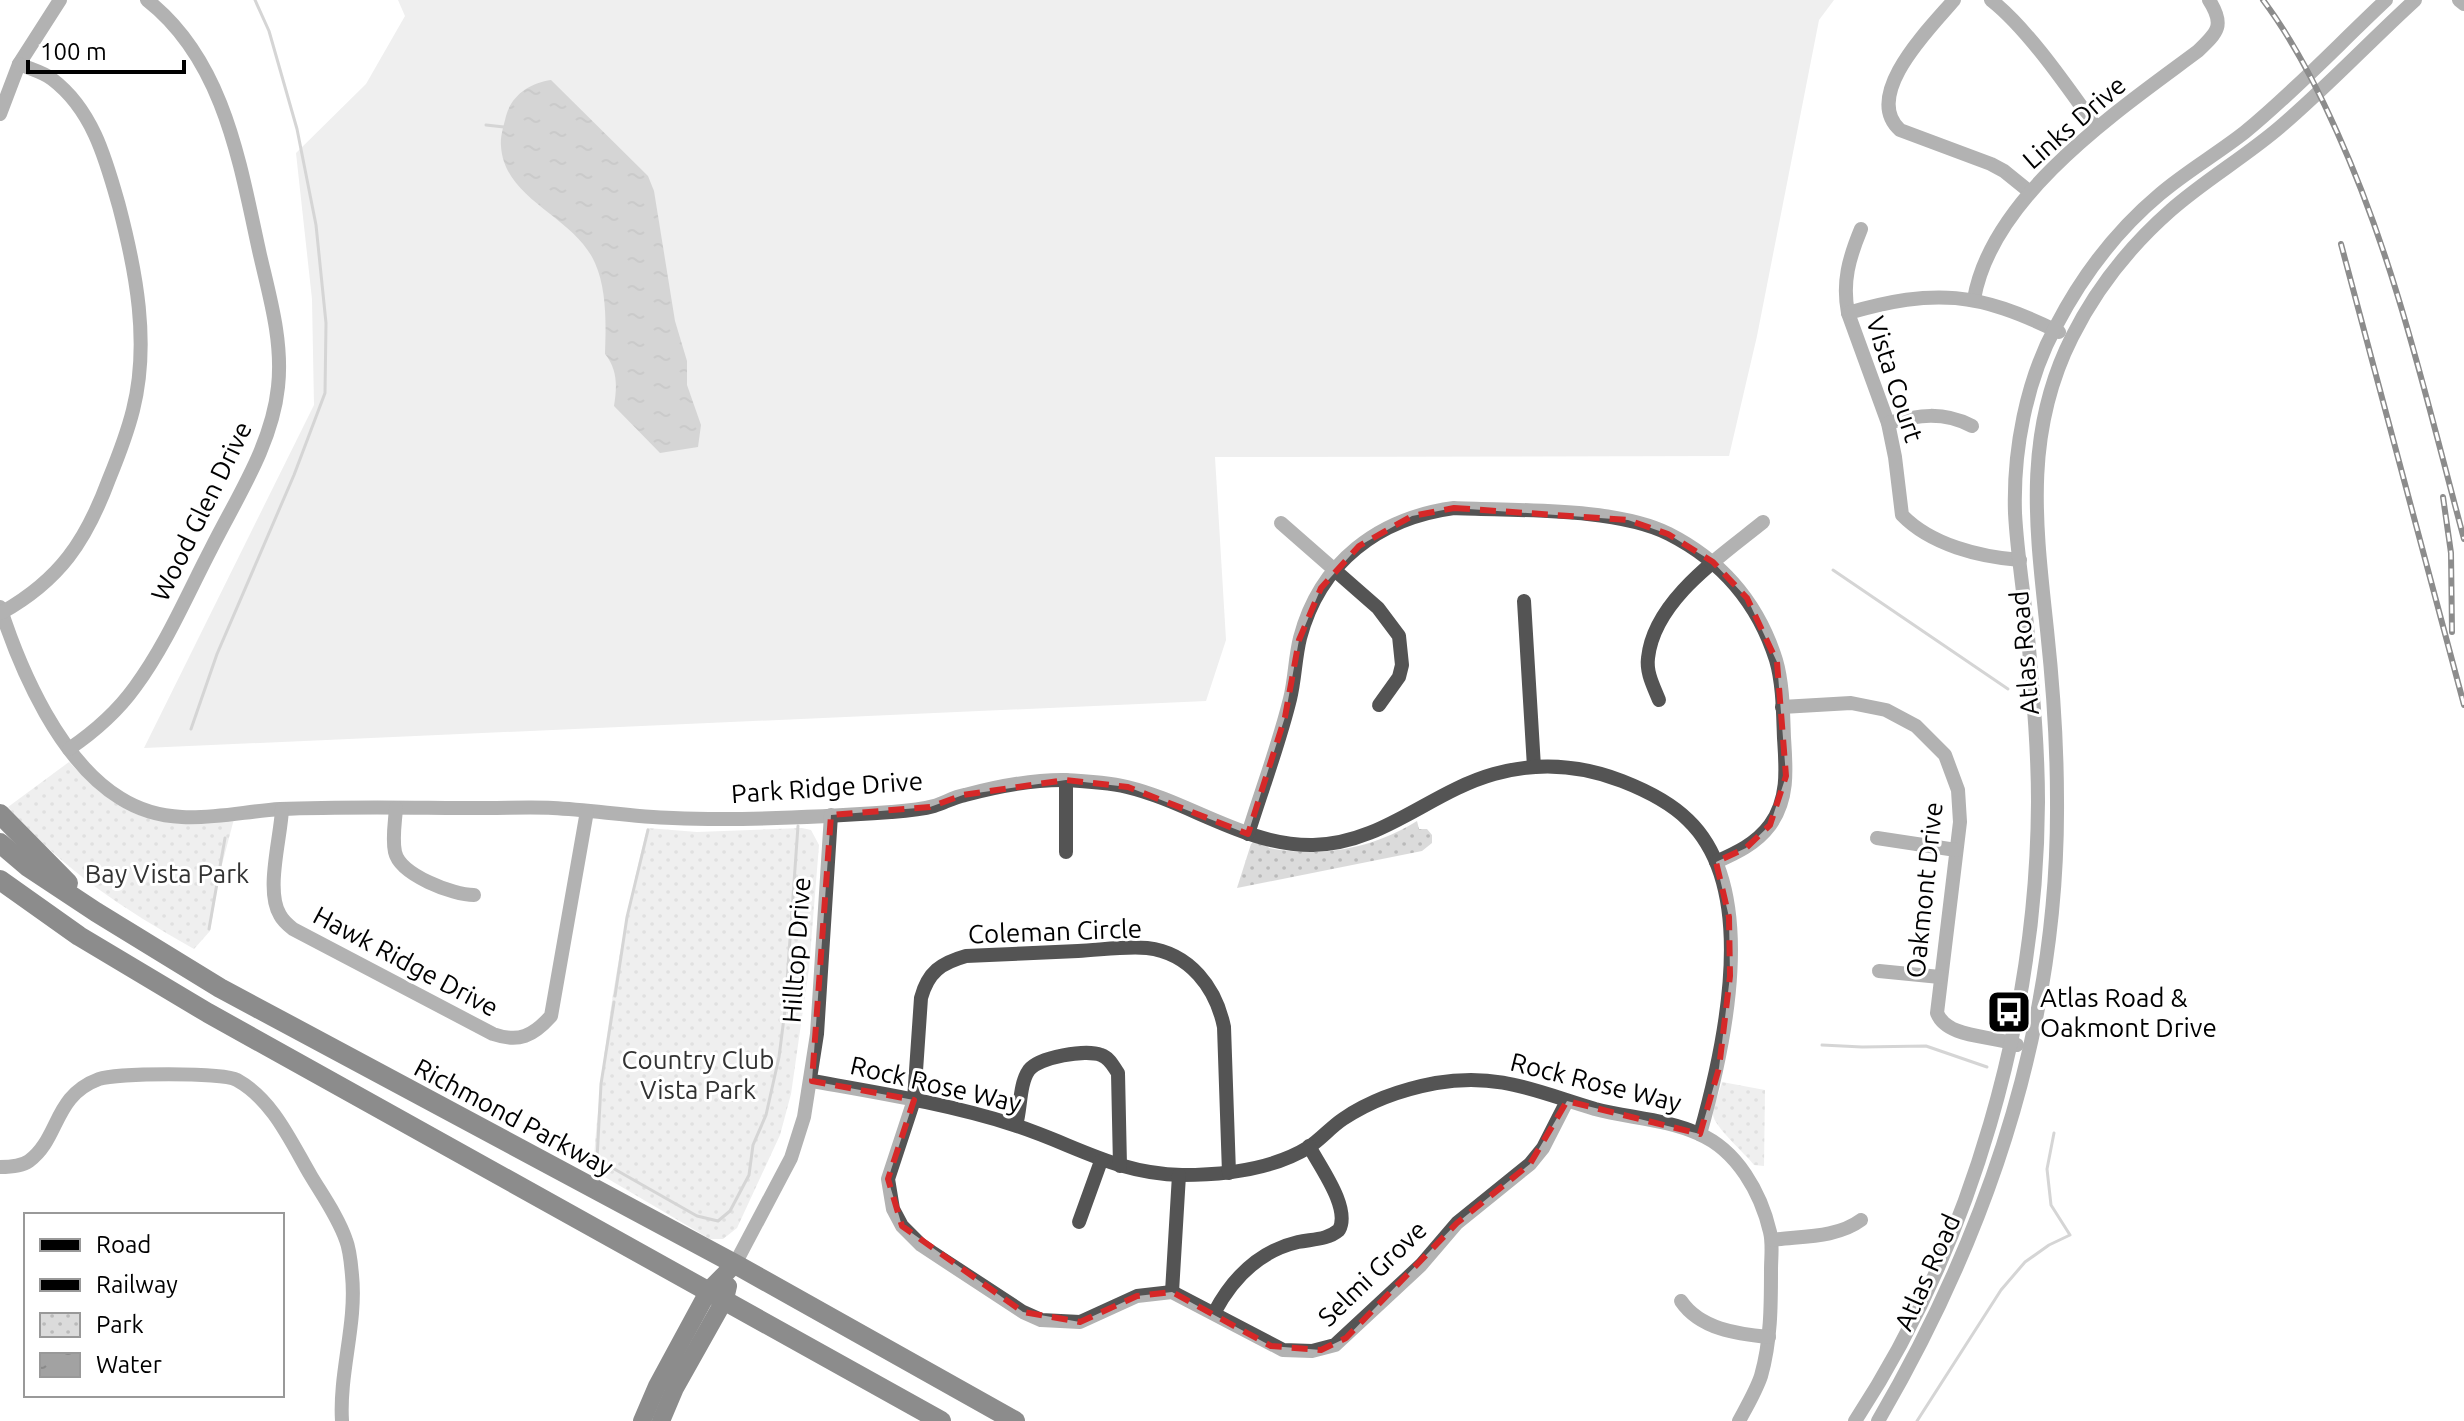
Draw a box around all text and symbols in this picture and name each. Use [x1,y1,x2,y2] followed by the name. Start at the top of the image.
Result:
[28,24,184,74] scale bar
[40,38,107,65] text: 100 m
[2017,70,2131,174] street label: Links Drive
[1861,312,1929,446] street label: Vista Court
[145,417,257,605] street label: Wood Glen Drive
[2004,590,2044,716] street label: Atlas Road
[730,766,924,808] street label: Park Ridge Drive
[1900,801,1948,979] street label: Oakmont Drive
[85,859,249,888] park label: Bay Vista Park
[776,876,816,1024] street label: Hilltop Drive
[309,900,503,1022] street label: Hawk Ridge Drive
[967,913,1143,949] street label: Coleman Circle
[2040,983,2217,1042] place label: Atlas Road & Oakmont Drive
[1985,988,2033,1036] bus stop icon: Atlas Road & Oakmont Drive
[622,1045,774,1104] park label: Country Club Vista Park
[1508,1047,1684,1117] street label: Rock Rose Way
[848,1050,1024,1118] street label: Rock Rose Way
[410,1052,618,1182] street label: Richmond Parkway
[1888,1209,1966,1335] street label: Atlas Road
[24,1213,284,1397] legend
[1312,1214,1432,1332] street label: Selmi Grove
[96,1231,151,1258] text: Road
[96,1271,178,1298] text: Railway
[96,1311,144,1338] text: Park
[96,1351,162,1378] text: Water

